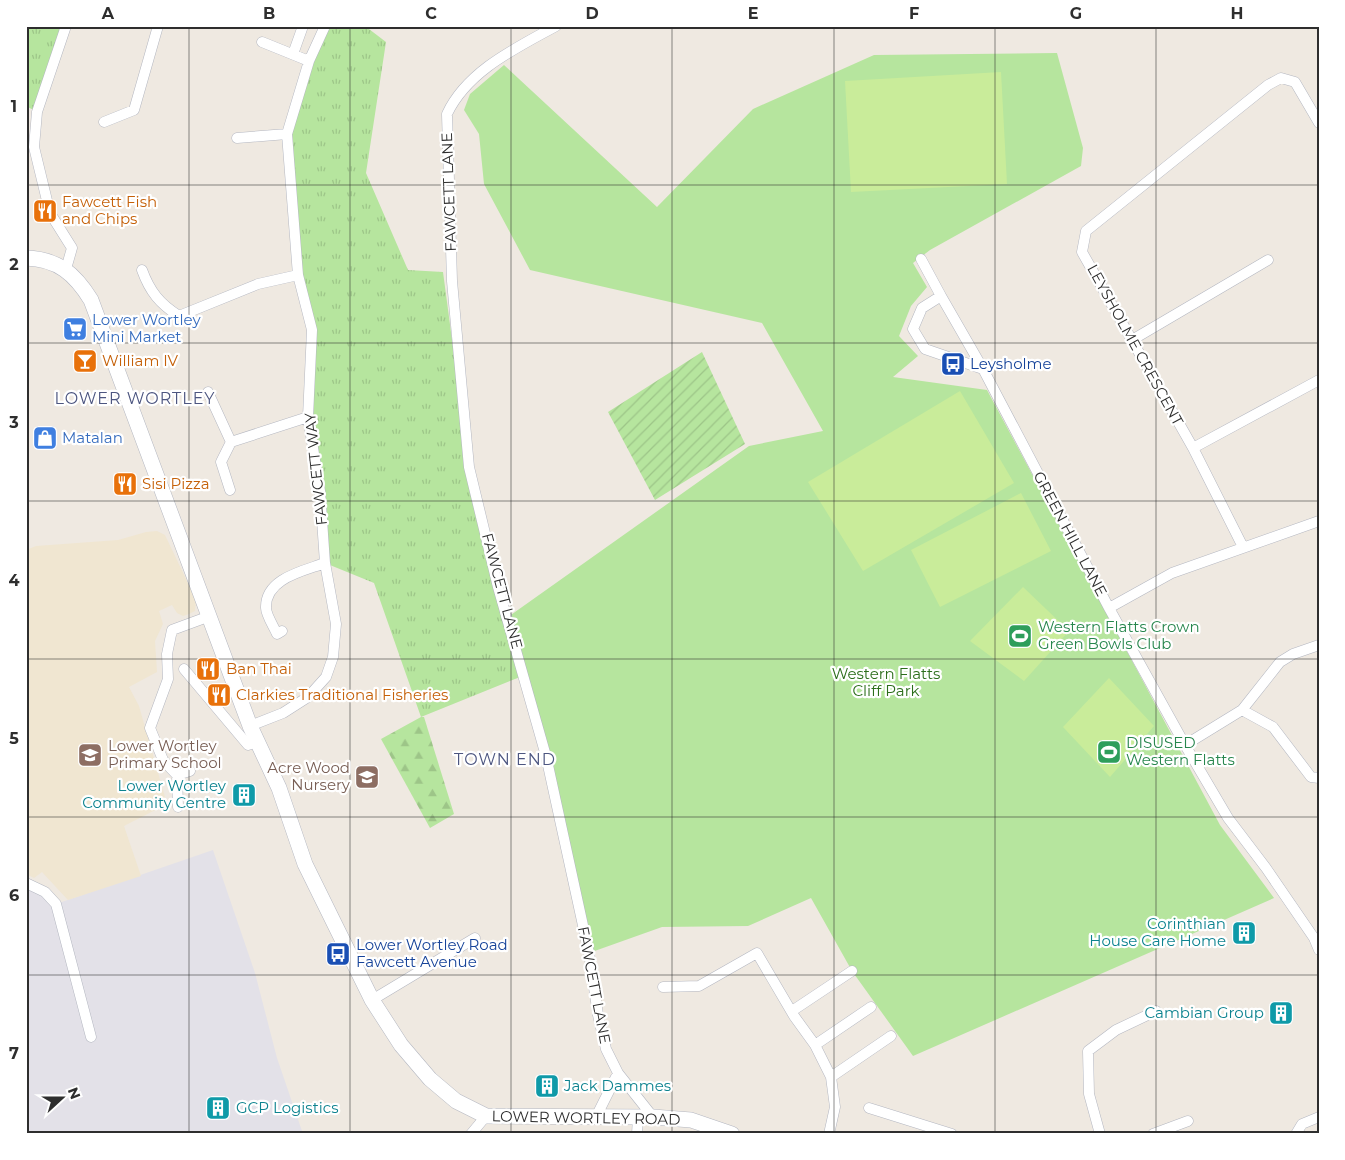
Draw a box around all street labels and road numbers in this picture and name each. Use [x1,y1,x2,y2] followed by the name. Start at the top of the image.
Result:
[437,132,460,252] street label: FAWCETT LANE
[1083,261,1188,429] street label: LEYSHOLME CRESCENT
[300,411,331,526] street label: FAWCETT WAY
[1029,468,1111,599] street label: GREEN HILL LANE
[478,531,527,651] street label: FAWCETT LANE
[574,925,615,1045] street label: FAWCETT LANE
[491,1106,681,1129] street label: LOWER WORTLEY ROAD

